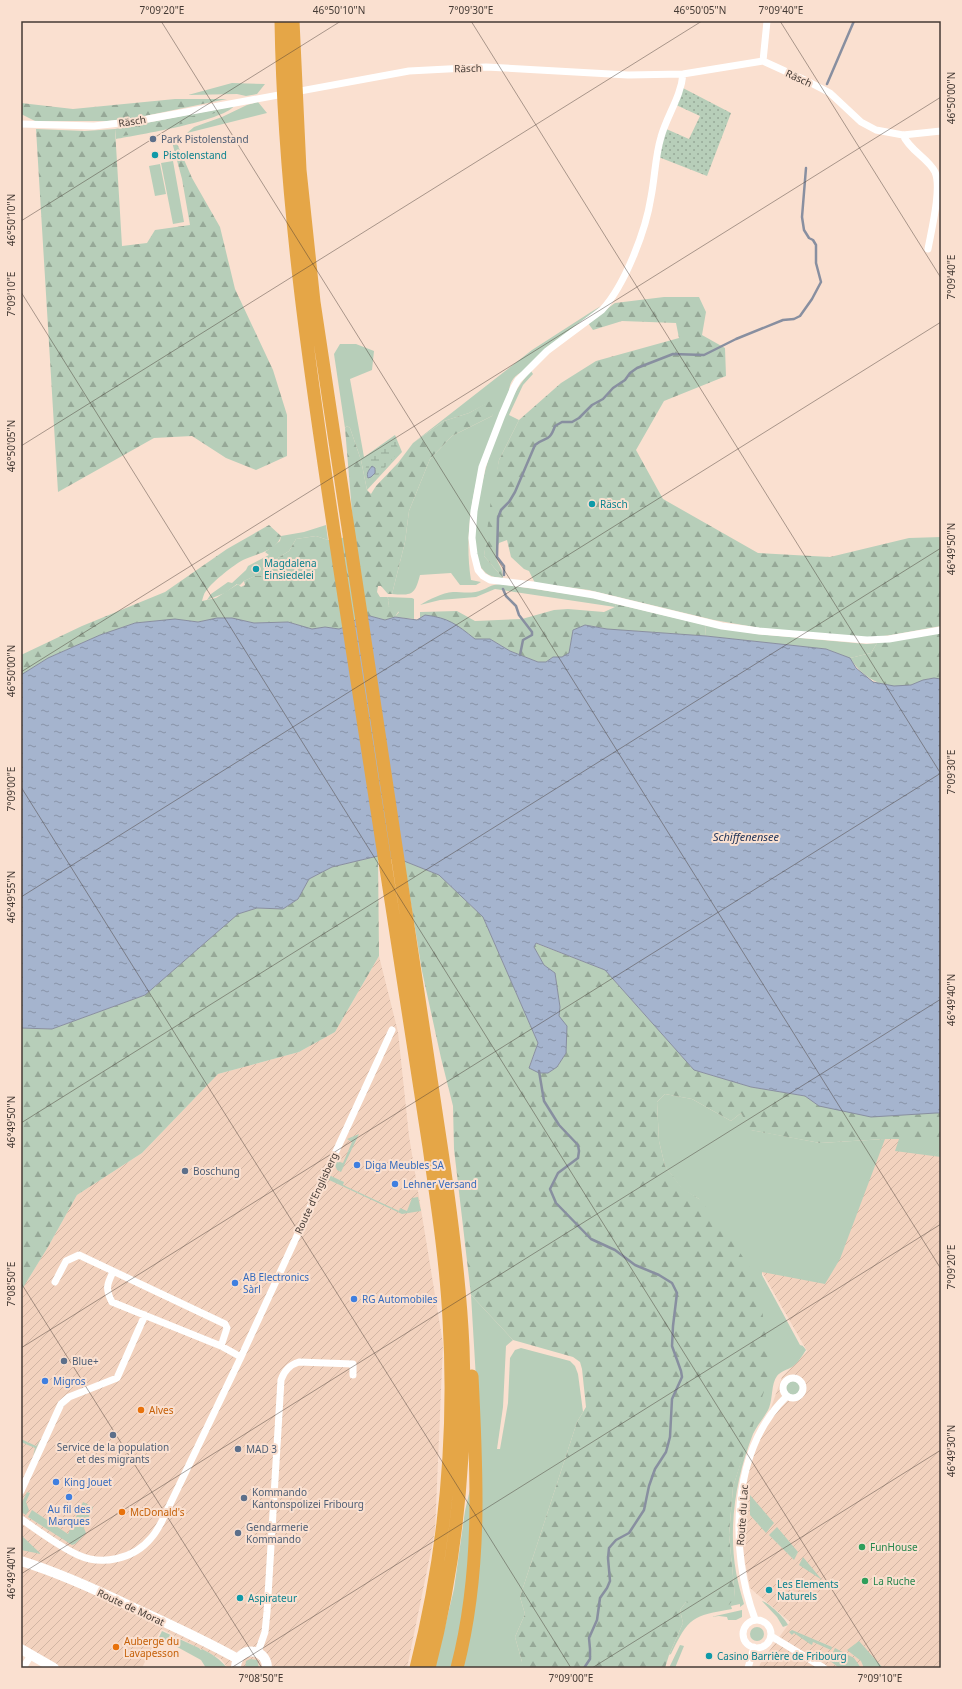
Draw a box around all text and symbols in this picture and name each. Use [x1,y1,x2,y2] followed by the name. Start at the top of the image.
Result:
[140,3,184,17] text: 7°09'20"E
[313,3,365,17] text: 46°50'10"N
[449,3,493,17] text: 7°09'30"E
[674,3,726,17] text: 46°50'05"N
[759,3,803,17] text: 7°09'40"E
[454,61,482,75] street label: Räsch
[784,66,814,90] street label: Räsch
[944,72,958,124] text: 46°50'00"N
[117,112,147,130] street label: Räsch
[161,132,249,146] place label: Park Pistolenstand
[148,134,158,144] marker: Park Pistolenstand
[163,148,227,162] place label: Pistolenstand
[150,150,160,160] marker: Pistolenstand
[4,194,18,246] text: 46°50'10"N
[944,255,958,299] text: 7°09'40"E
[4,272,18,316] text: 7°09'10"E
[4,420,18,472] text: 46°50'05"N
[600,497,628,511] place label: Räsch
[587,499,597,509] marker: Räsch
[944,523,958,575] text: 46°49'50"N
[264,556,317,582] place label: Magdalena Einsiedelei
[251,564,261,574] marker: Magdalena Einsiedelei
[4,645,18,697] text: 46°50'00"N
[944,750,958,794] text: 7°09'30"E
[4,767,18,811] text: 7°09'00"E
[713,829,780,844] water label: Schiffenensee
[4,871,18,923] text: 46°49'55"N
[944,974,958,1026] text: 46°49'40"N
[4,1096,18,1148] text: 46°49'50"N
[291,1150,341,1236] street label: Route d'Englisberg
[365,1158,444,1172] place label: Diga Meubles SA
[352,1160,362,1170] marker: Diga Meubles SA
[193,1164,240,1178] place label: Boschung
[180,1166,190,1176] marker: Boschung
[403,1177,477,1191] place label: Lehner Versand
[390,1179,400,1189] marker: Lehner Versand
[944,1245,958,1289] text: 7°09'20"E
[4,1262,18,1306] text: 7°08'50"E
[243,1270,309,1296] place label: AB Electronics Sàrl
[230,1278,240,1288] marker: AB Electronics Sàrl
[362,1292,438,1306] place label: RG Automobiles
[349,1294,359,1304] marker: RG Automobiles
[72,1354,99,1368] place label: Blue+
[59,1356,69,1366] marker: Blue+
[53,1374,86,1388] place label: Migros
[40,1376,50,1386] marker: Migros
[149,1403,174,1417] place label: Alves
[136,1405,146,1415] marker: Alves
[944,1425,958,1477] text: 46°49'30"N
[108,1430,118,1440] marker: Service de la population et des migrants
[57,1440,169,1466] place label: Service de la population et des migrants
[246,1442,277,1456] place label: MAD 3
[233,1444,243,1454] marker: MAD 3
[64,1475,112,1489] place label: King Jouet
[51,1477,61,1487] marker: King Jouet
[733,1484,751,1546] street label: Route du Lac
[252,1485,364,1511] place label: Kommando Kantonspolizei Fribourg
[64,1492,74,1502] marker: Au fil des Marques
[239,1493,249,1503] marker: Kommando Kantonspolizei Fribourg
[48,1502,91,1528] place label: Au fil des Marques
[130,1505,185,1519] place label: McDonald's
[117,1507,127,1517] marker: McDonald's
[246,1520,309,1546] place label: Gendarmerie Kommando
[233,1528,243,1538] marker: Gendarmerie Kommando
[870,1540,918,1554] place label: FunHouse
[857,1542,867,1552] marker: FunHouse
[4,1547,18,1599] text: 46°49'40"N
[873,1574,916,1588] place label: La Ruche
[860,1576,870,1586] marker: La Ruche
[777,1577,839,1603] place label: Les Elements Naturels
[95,1585,167,1629] street label: Route de Morat
[764,1585,774,1595] marker: Les Elements Naturels
[248,1591,297,1605] place label: Aspirateur
[235,1593,245,1603] marker: Aspirateur
[124,1634,179,1660] place label: Auberge du Lavapesson
[111,1642,121,1652] marker: Auberge du Lavapesson
[717,1649,847,1663] place label: Casino Barrière de Fribourg
[704,1651,714,1661] marker: Casino Barrière de Fribourg
[239,1671,283,1685] text: 7°08'50"E
[549,1671,593,1685] text: 7°09'00"E
[858,1671,902,1685] text: 7°09'10"E

